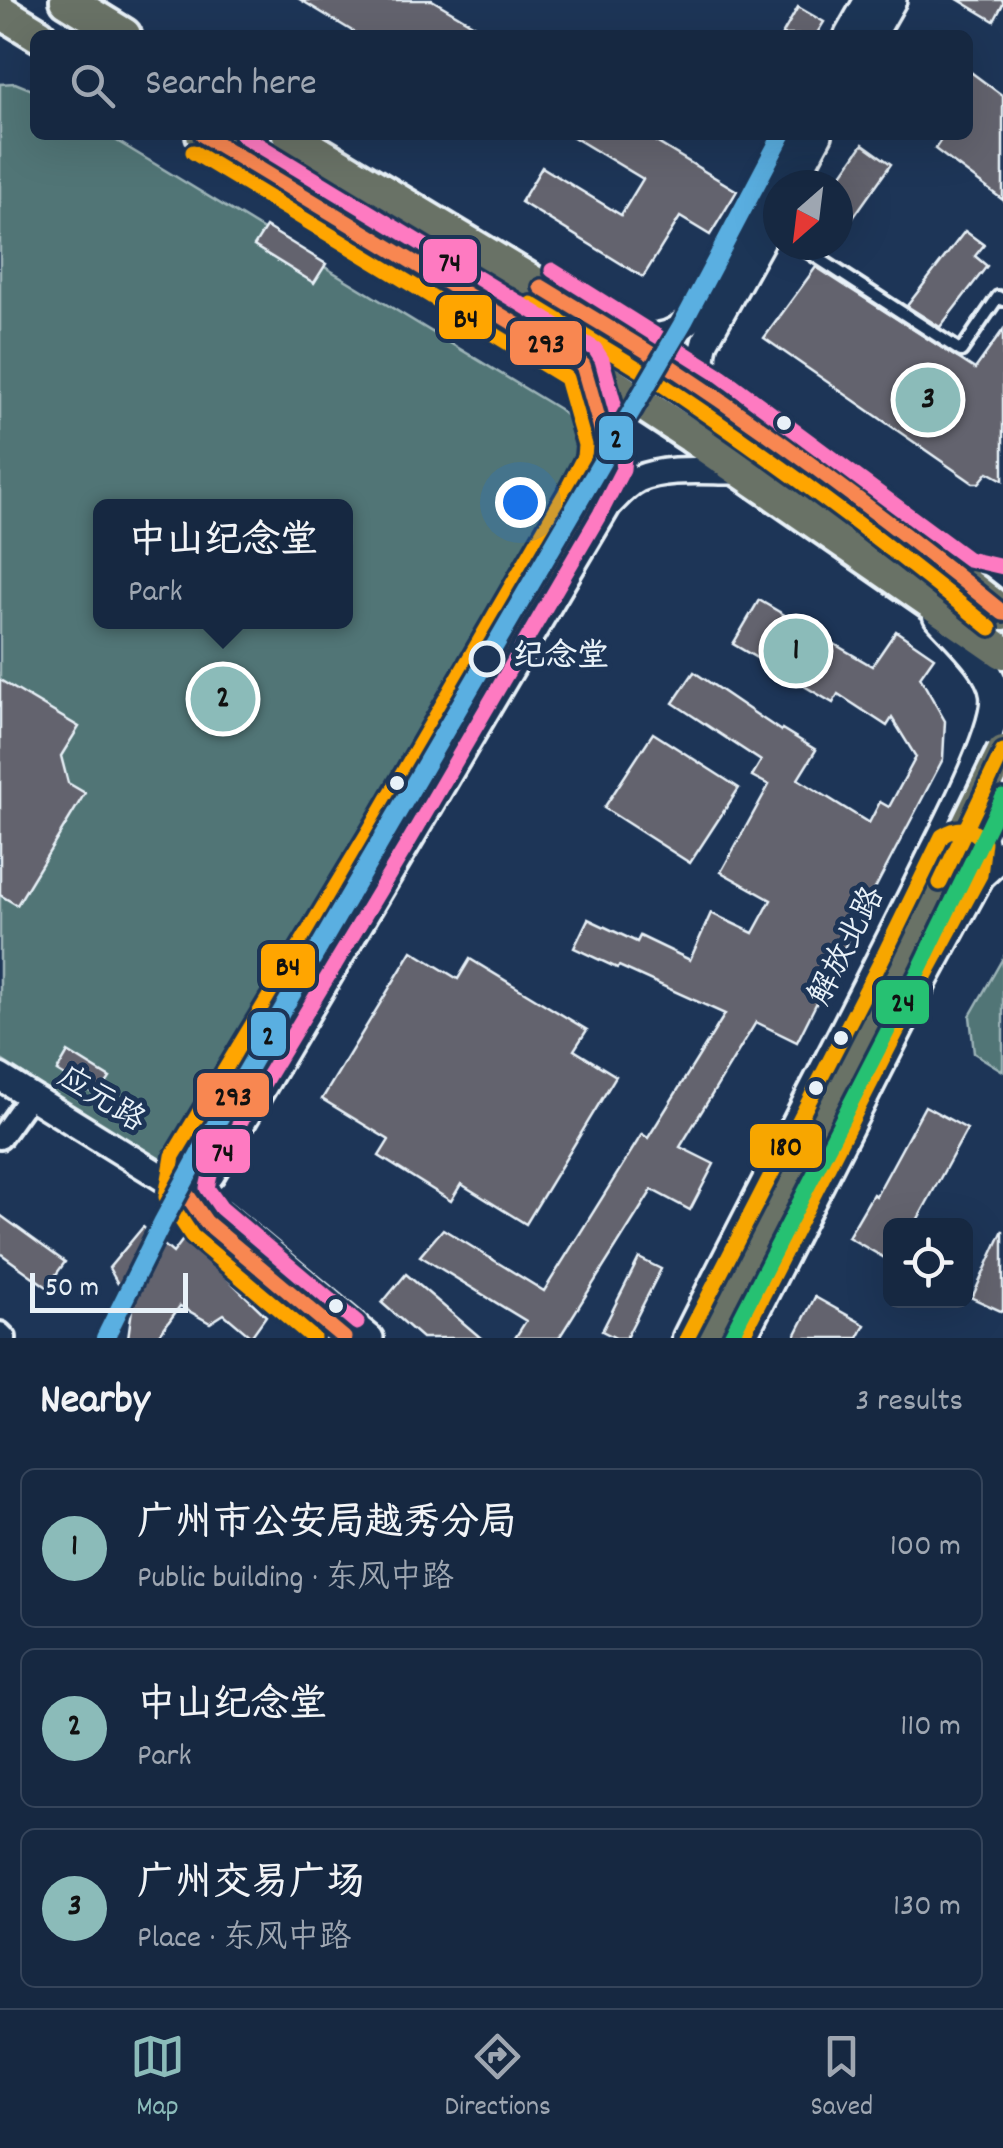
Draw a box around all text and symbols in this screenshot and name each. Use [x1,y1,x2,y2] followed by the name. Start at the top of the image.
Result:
[30,30,973,140] search box
[65,58,120,113] icon: search
[145,58,317,113] text: Search here
[763,170,853,260] north arrow
[421,237,479,285] line badge: 74
[439,246,461,286] text: 74
[437,293,494,341] line badge: B4
[454,302,478,342] text: B4
[508,319,584,367] line badge: 293
[527,327,565,367] text: 293
[896,362,960,438] pin: 3
[774,413,794,433] unlabelled marker
[597,414,635,462] line badge: 2
[610,422,622,462] text: 2
[495,477,546,528] your location
[93,499,353,629] popup
[128,516,318,571] text: 中山纪念堂
[128,571,183,617] text: Park
[764,614,828,688] pin: 1
[513,636,609,682] place label: 纪念堂
[470,642,504,676] marker: 纪念堂
[190,662,256,736] pin: 2
[387,773,407,793] unlabelled marker
[799,880,899,1014] street label: 解放北路
[259,942,317,990] line badge: B4
[276,950,300,990] text: B4
[874,978,931,1026] line badge: 24
[891,986,915,1026] text: 24
[249,1010,288,1058] line badge: 2
[262,1019,274,1059] text: 2
[831,1028,851,1048] unlabelled marker
[47,1056,153,1146] street label: 应元路
[195,1071,271,1119] line badge: 293
[806,1078,826,1098] unlabelled marker
[214,1080,252,1120] text: 293
[748,1122,824,1170] line badge: 180
[194,1127,252,1175] line badge: 74
[770,1130,802,1170] text: 180
[212,1136,234,1176] text: 74
[883,1218,973,1308] map controls
[883,1218,973,1308] button: locate
[30,1268,188,1312] scale bar
[45,1270,99,1310] text: 50 m
[326,1296,346,1316] unlabelled marker
[40,1373,150,1433] text: Nearby
[855,1380,963,1426] text: 3 results
[137,1498,517,1553] text: 广州市公安局越秀分局
[71,1525,78,1571] text: 1
[890,1525,961,1571] text: 100 m
[137,1557,454,1603] text: Public building · 东风中路
[137,1680,327,1735] text: 中山纪念堂
[68,1705,81,1751] text: 2
[900,1705,961,1751] text: 110 m
[137,1735,192,1781] text: Park
[137,1858,365,1913] text: 广州交易广场
[67,1885,82,1931] text: 3
[893,1885,961,1931] text: 130 m
[137,1917,351,1963] text: Place · 东风中路
[130,2029,185,2129] tab: Map
[445,2029,551,2129] tab: Directions
[811,2029,873,2129] tab: Saved

